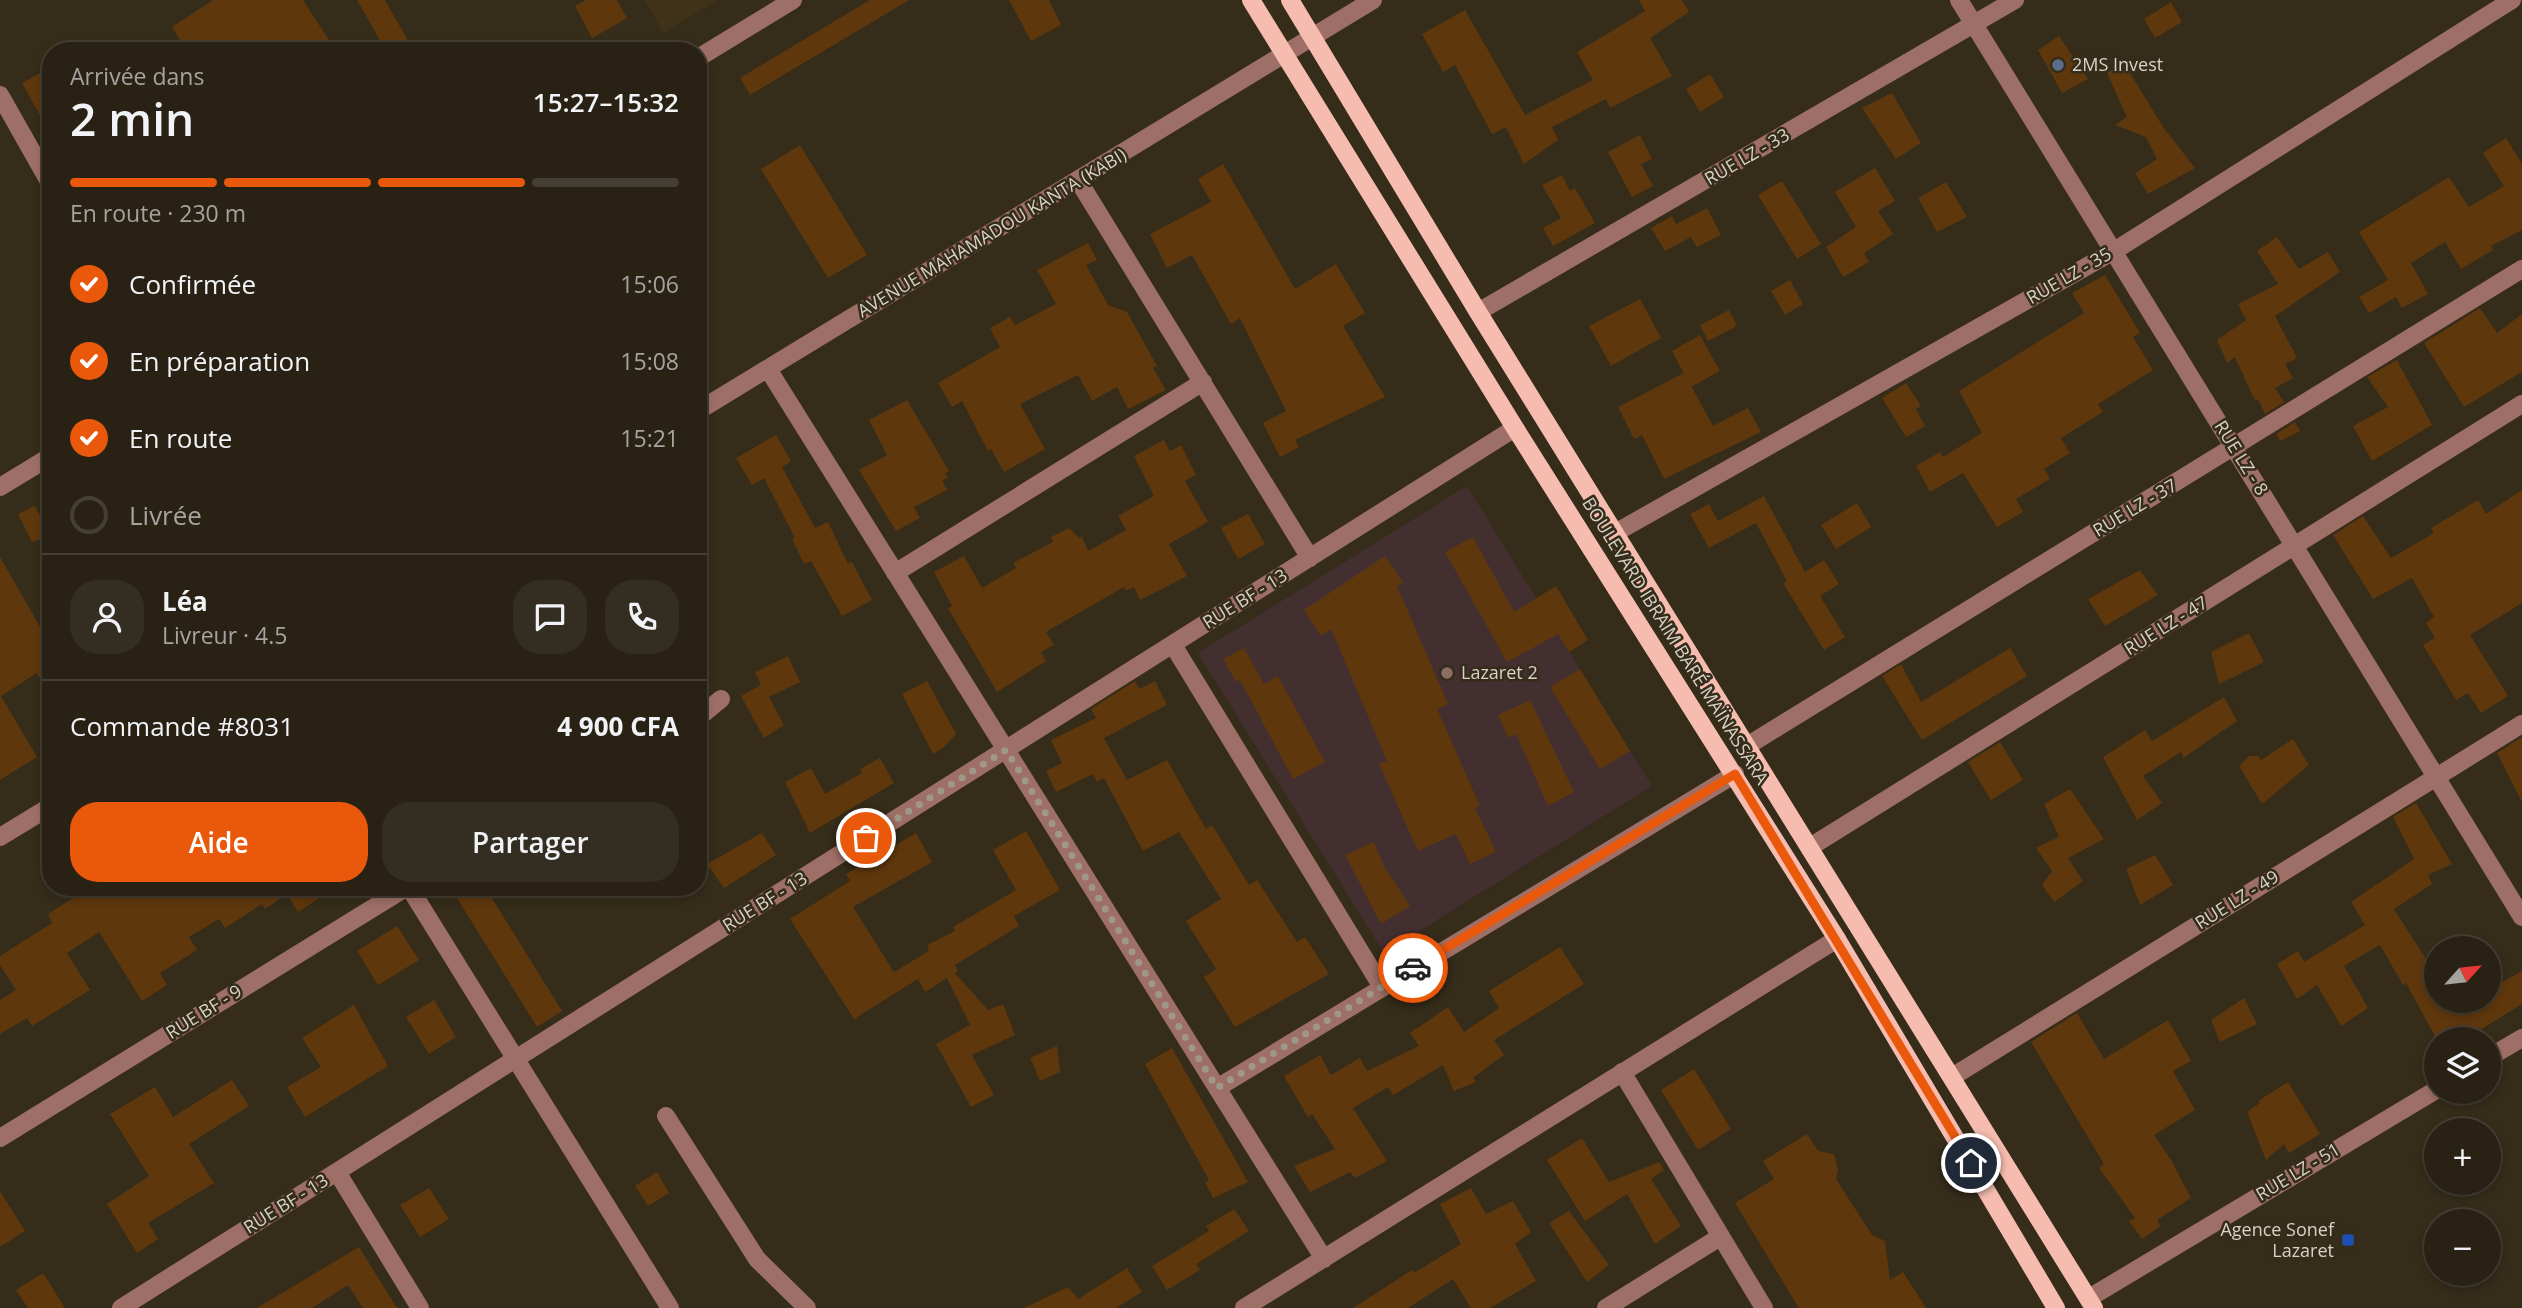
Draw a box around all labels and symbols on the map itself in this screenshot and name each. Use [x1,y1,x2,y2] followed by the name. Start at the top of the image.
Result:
[2072,52,2163,76] place label: 2MS Invest
[2050,57,2066,73] marker: 2MS Invest
[1700,122,1793,190] street label: RUE LZ - 33
[853,142,1130,322] street label: AVENUE MAHAMADOU KANTA (KABI)
[2022,241,2115,309] street label: RUE LZ - 35
[2209,415,2274,499] street label: RUE LZ - 8
[2088,473,2181,542] street label: RUE LZ - 37
[1577,492,1775,789] street label: BOULEVARD IBRAIM BARÉ MAÏNASSARA
[1198,563,1291,634] street label: RUE BF - 13
[2119,590,2212,660] street label: RUE LZ - 47
[1461,660,1538,684] place label: Lazaret 2
[1439,665,1455,681] marker: Lazaret 2
[836,808,896,868] pin
[2190,864,2283,934] street label: RUE LZ - 49
[718,866,811,937] street label: RUE BF - 13
[1378,933,1448,1003] courier
[2424,936,2501,1013] north arrow
[161,978,246,1044] street label: RUE BF - 9
[1941,1133,2001,1193] pin
[2251,1137,2344,1206] street label: RUE LZ - 51
[239,1168,332,1239] street label: RUE BF - 13
[2220,1217,2335,1262] place label: Agence Sonef Lazaret
[2340,1232,2356,1248] marker: Agence Sonef Lazaret

